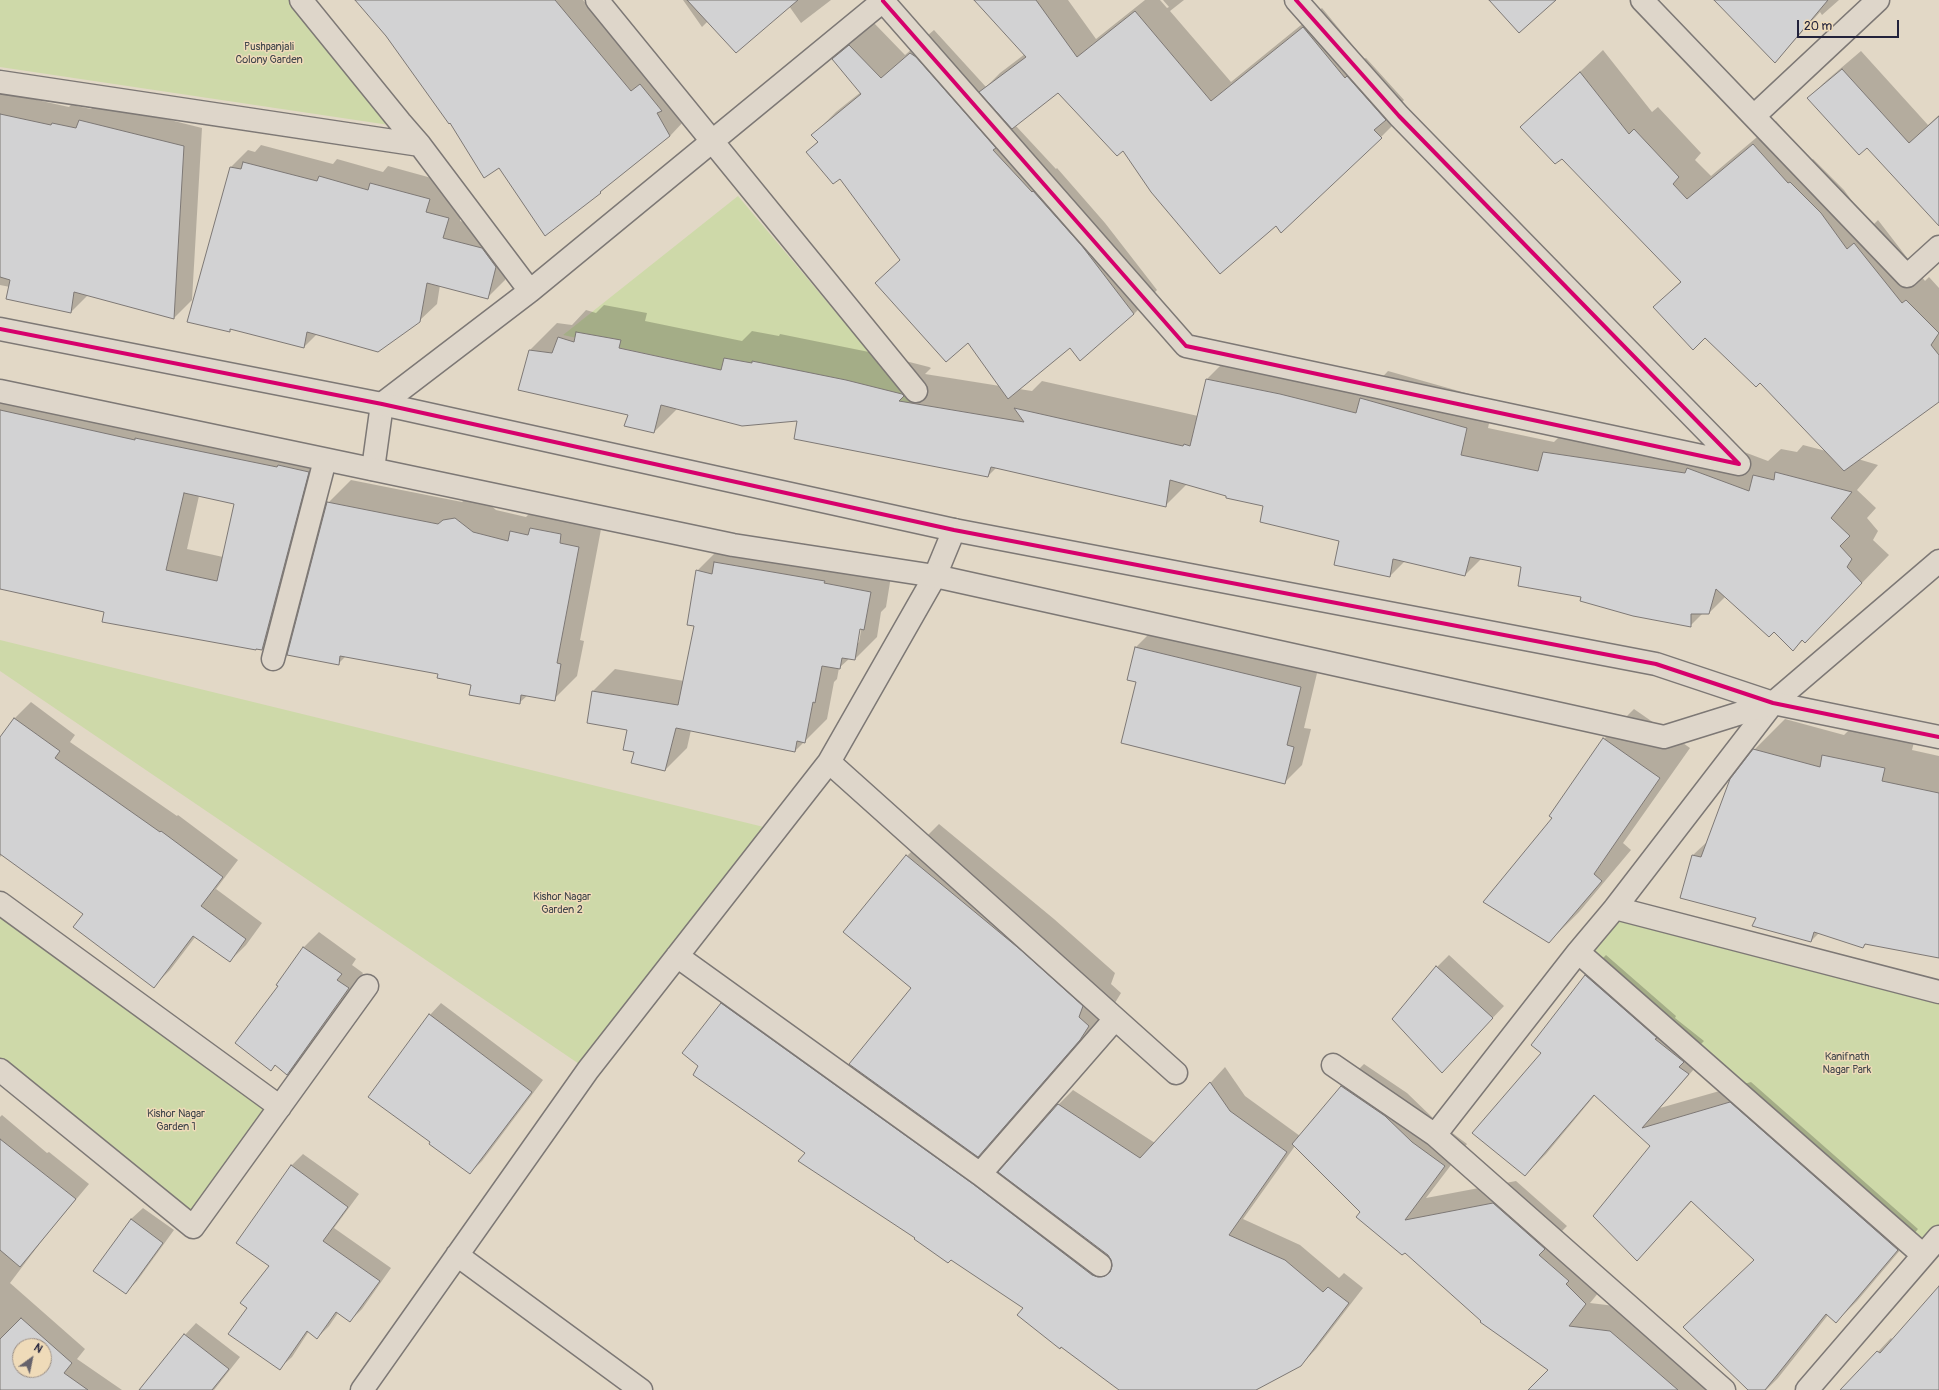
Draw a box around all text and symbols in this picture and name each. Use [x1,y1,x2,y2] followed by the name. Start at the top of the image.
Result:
[1799,12,1901,38] scale bar
[1804,19,1832,34] text: 20 m
[235,40,303,66] park label: Pushpanjali Colony Garden
[533,890,591,916] park label: Kishor Nagar Garden 2
[1823,1050,1871,1076] park label: Kanifnath Nagar Park
[147,1107,205,1133] park label: Kishor Nagar Garden 1
[12,1338,52,1378] north arrow
[32,1341,45,1356] text: N

